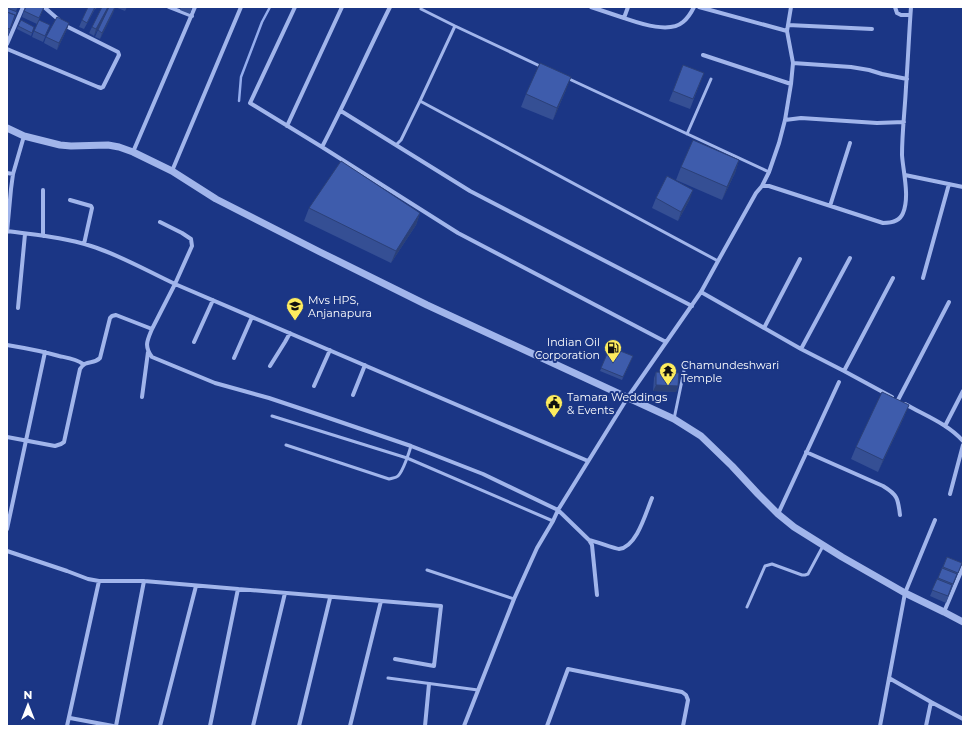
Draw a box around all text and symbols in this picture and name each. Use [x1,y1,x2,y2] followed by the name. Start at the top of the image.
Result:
[308,293,372,320] place label: Mvs HPS, Anjanapura
[285,296,305,321] school or university icon: Mvs HPS, Anjanapura
[535,335,600,362] place label: Indian Oil Corporation
[603,338,623,363] fuel station icon: Indian Oil Corporation
[681,358,779,385] place label: Chamundeshwari Temple
[658,361,678,386] temple icon: Chamundeshwari Temple
[567,390,668,417] place label: Tamara Weddings & Events
[544,393,564,418] public building icon: Tamara Weddings & Events
[8,685,48,725] north arrow
[24,688,32,702] text: N

